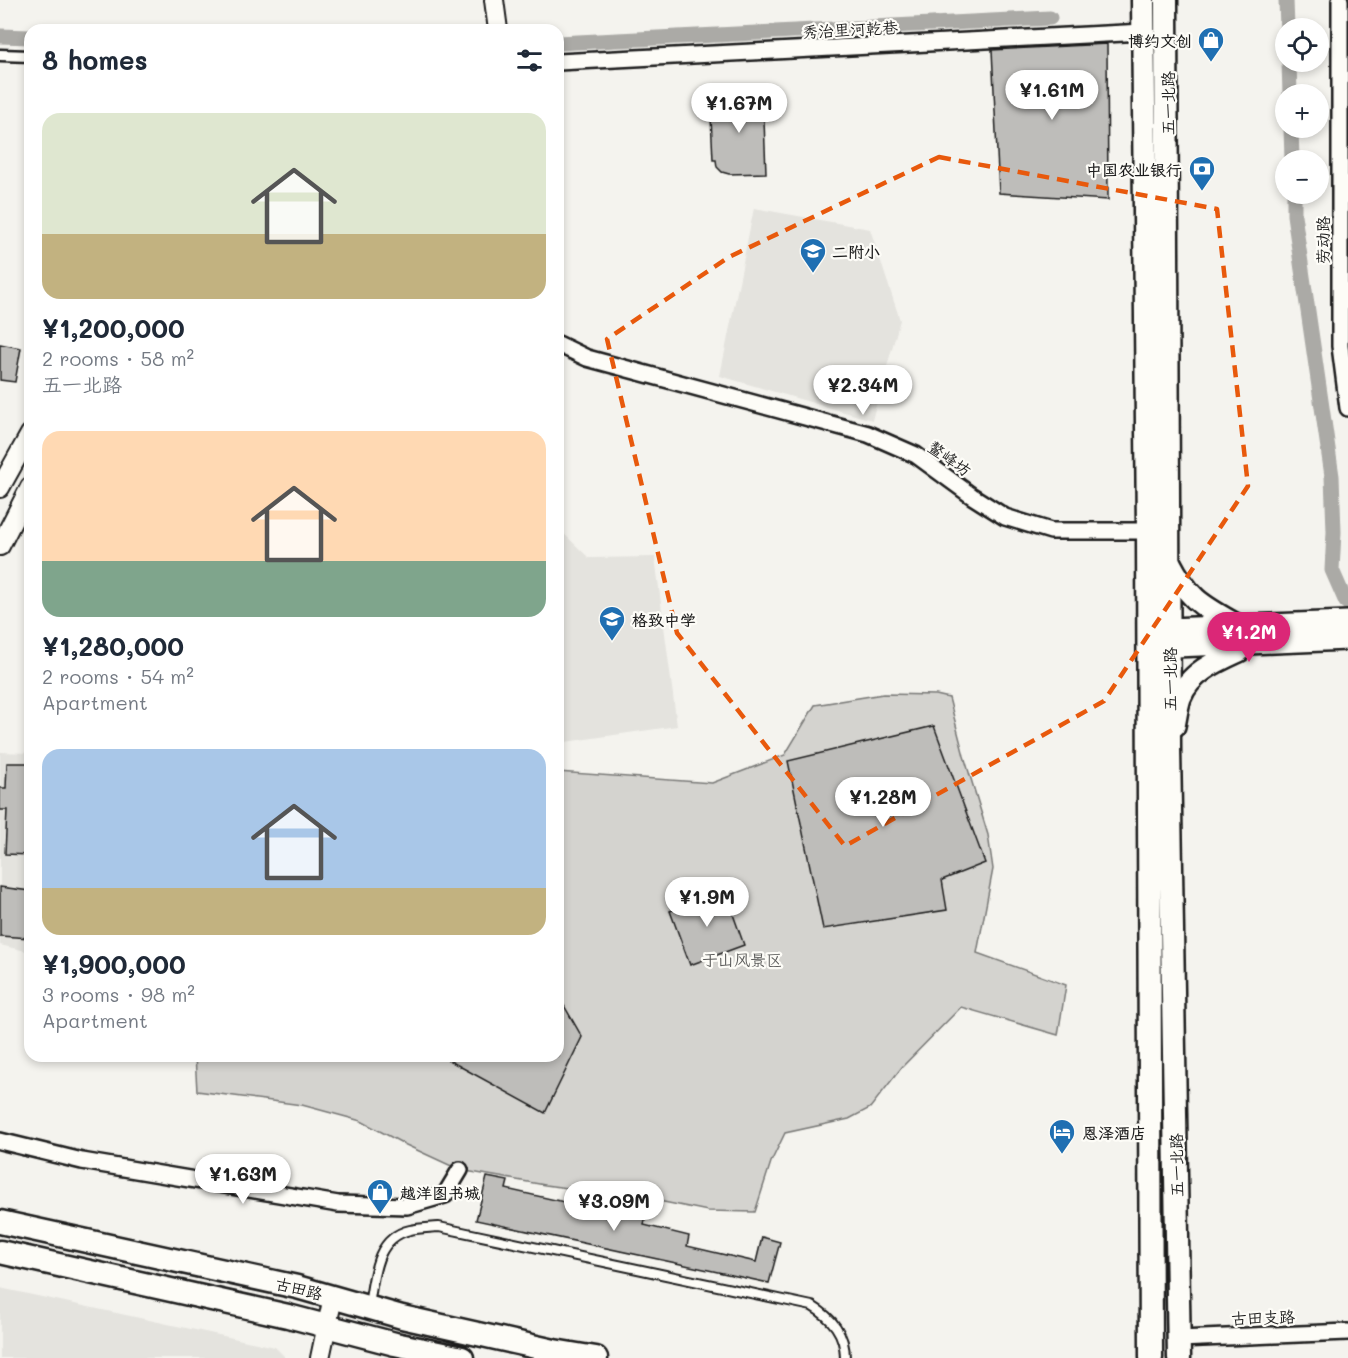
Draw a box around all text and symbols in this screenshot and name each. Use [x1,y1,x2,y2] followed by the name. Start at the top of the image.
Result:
[802,16,898,42] street label: 秀治里河乾巷
[1275,18,1329,204] map controls
[1275,18,1329,72] button: locate
[1196,25,1226,63] shop icon: 博约文创
[1128,30,1192,51] place label: 博约文创
[42,43,148,77] text: 8 homes
[513,44,546,77] icon: filters
[1003,70,1101,121] pin: ¥1.61M
[1157,71,1178,135] street label: 五一北路
[1019,76,1085,102] text: ¥1.61M
[690,83,788,134] pin: ¥1.67M
[1275,84,1329,138] button: +
[705,89,773,115] text: ¥1.67M
[1275,150,1329,204] button: −
[240,152,348,260] icon: home
[1187,154,1217,192] bank icon: 中国农业银行
[1086,159,1182,180] place label: 中国农业银行
[1312,216,1333,264] street label: 劳动路
[798,236,828,274] school or university icon: 二附小
[832,241,880,262] place label: 二附小
[42,311,185,345] text: ¥1,200,000
[42,345,194,371] text: 2 rooms · 58 m²
[814,365,912,416] pin: ¥2.34M
[42,371,122,397] text: 五一北路
[827,371,899,397] text: ¥2.34M
[924,436,976,480] street label: 鳌峰坊
[240,470,348,578] icon: home
[597,604,627,642] school or university icon: 格致中学
[632,609,696,630] place label: 格致中学
[1207,612,1291,663] pin: ¥1.2M
[1221,618,1277,644] text: ¥1.2M
[42,629,184,663] text: ¥1,280,000
[1159,647,1180,711] street label: 五一北路
[42,663,194,689] text: 2 rooms · 54 m²
[42,689,148,715] text: Apartment
[834,777,932,828] pin: ¥1.28M
[849,783,917,809] text: ¥1.28M
[240,788,348,896] icon: home
[665,877,749,928] pin: ¥1.9M
[679,883,735,909] text: ¥1.9M
[42,947,186,981] text: ¥1,900,000
[702,949,782,970] park label: 于山风景区
[42,981,195,1007] text: 3 rooms · 98 m²
[42,1007,148,1033] text: Apartment
[1047,1117,1077,1155] hotel icon: 恩泽酒店
[1082,1122,1146,1143] place label: 恩泽酒店
[1165,1133,1187,1197] street label: 五一北路
[194,1154,292,1205] pin: ¥1.63M
[209,1160,277,1186] text: ¥1.63M
[365,1177,395,1215] shop icon: 越洋图书城
[565,1181,663,1232] pin: ¥3.09M
[400,1182,480,1203] place label: 越洋图书城
[578,1187,650,1213] text: ¥3.09M
[273,1272,325,1304] street label: 古田路
[1231,1305,1295,1329] street label: 古田支路

